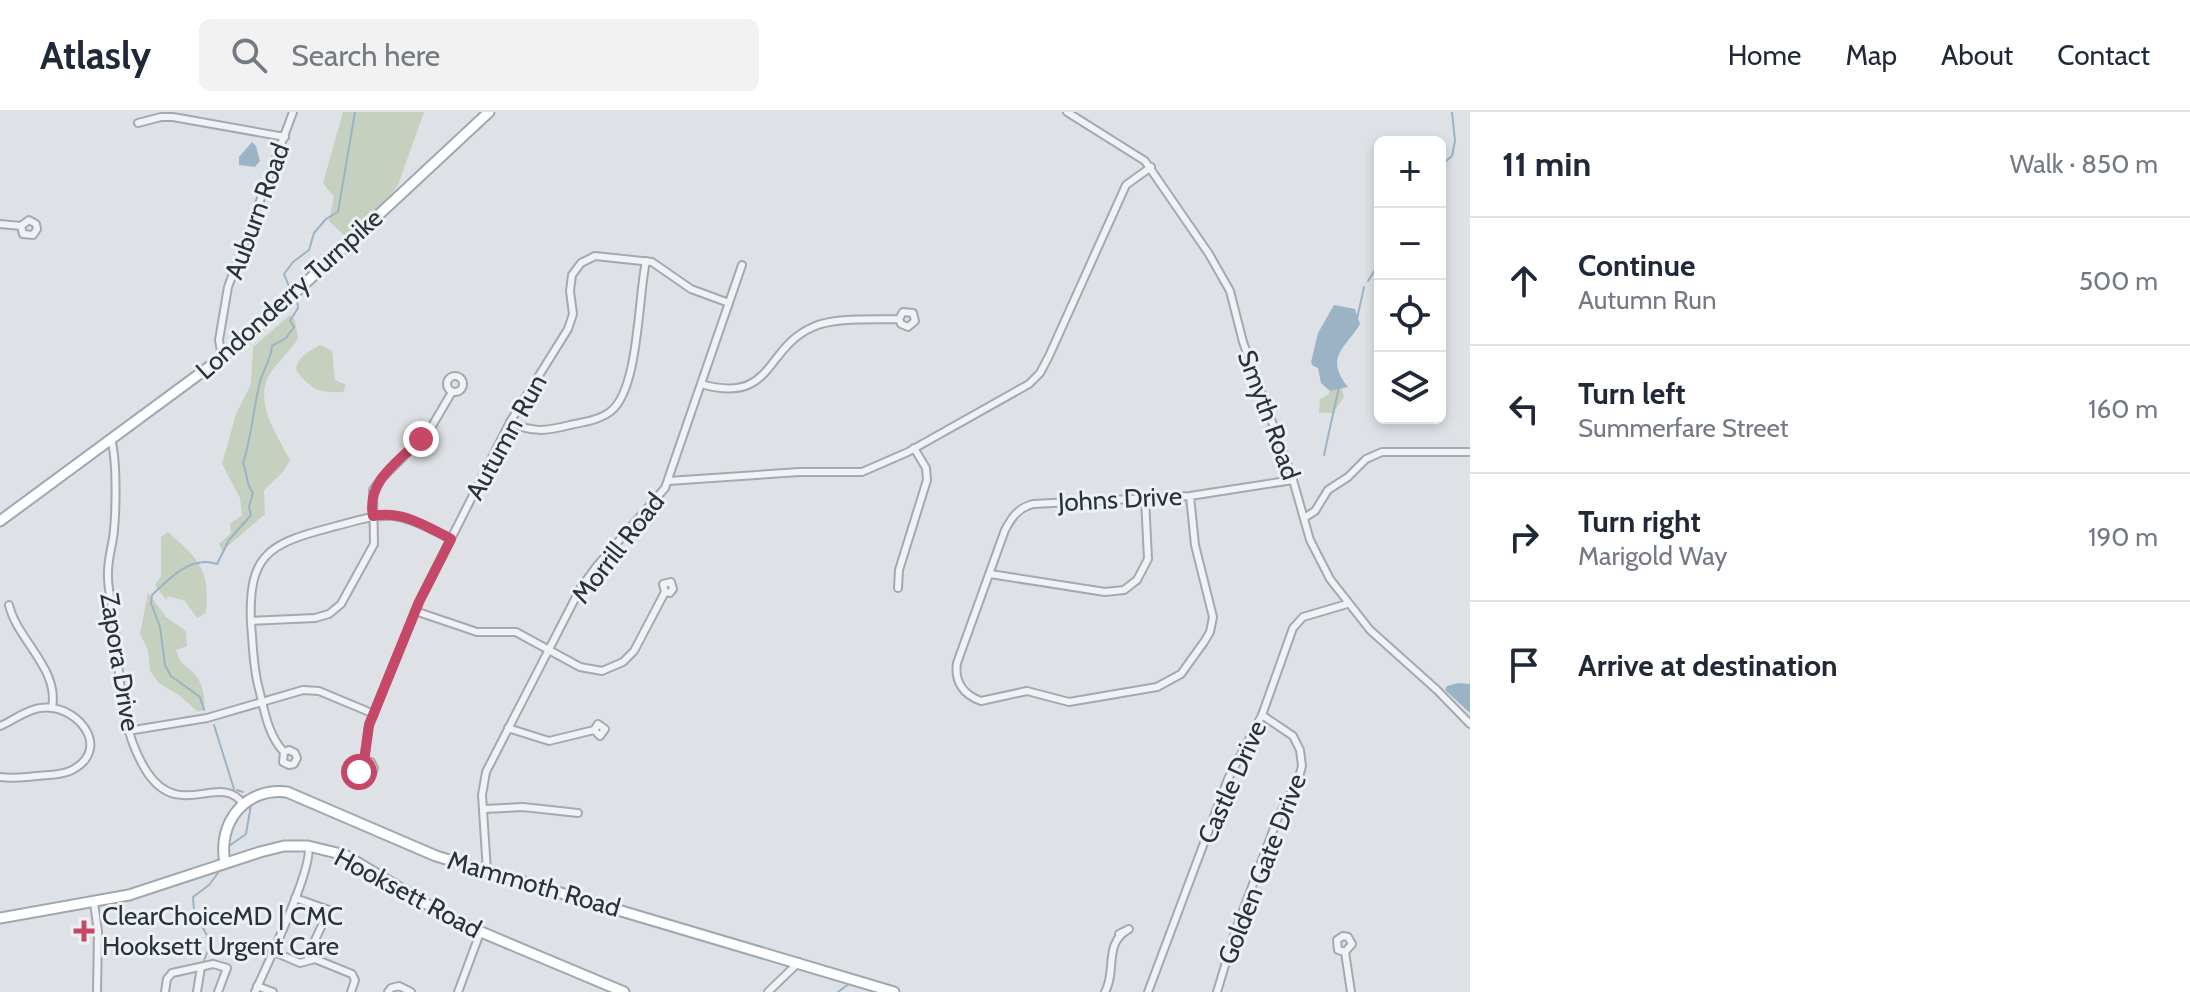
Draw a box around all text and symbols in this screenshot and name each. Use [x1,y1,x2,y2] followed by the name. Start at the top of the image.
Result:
[199,19,759,91] search box
[40,32,151,79] text: Atlasly
[227,33,271,77] icon: search
[291,37,440,74] text: Search here
[1728,38,1801,72] text: Home
[1845,38,1897,72] text: Map
[1941,38,2013,72] text: About
[2057,38,2150,72] text: Contact
[1374,136,1446,424] map controls
[1374,136,1446,208] button: +
[218,139,296,283] street label: Auburn Road
[1502,143,1591,185] text: 11 min
[2010,148,2158,180] text: Walk · 850 m
[189,202,389,386] street label: Londonderry Turnpike
[1374,208,1446,280] button: −
[1578,247,1695,284] text: Continue
[1502,259,1546,303] icon: ahead
[2079,265,2158,297] text: 500 m
[1374,280,1446,352] button: locate
[1578,284,1716,316] text: Autumn Run
[1231,346,1307,484] street label: Smyth Road
[1374,352,1446,424] button: layers
[458,369,554,505] street label: Autumn Run
[1578,375,1686,412] text: Turn left
[1502,387,1546,431] icon: left
[2088,393,2158,425] text: 160 m
[1578,412,1789,444] text: Summerfare Street
[403,421,439,457] route end
[1056,480,1183,518] street label: Johns Drive
[565,486,671,610] street label: Morrill Road
[1578,503,1701,540] text: Turn right
[1502,515,1546,559] icon: right
[2088,521,2158,553] text: 190 m
[1578,540,1727,572] text: Marigold Way
[93,590,147,734] street label: Zapora Drive
[1502,643,1546,687] icon: arrive
[1578,647,1838,684] text: Arrive at destination
[1191,715,1273,849] street label: Castle Drive
[341,754,377,790] route start
[1211,769,1313,969] street label: Golden Gate Drive
[329,841,487,945] street label: Hooksett Road
[444,844,624,924] street label: Mammoth Road
[102,900,343,962] place label: ClearChoiceMD | CMC Hooksett Urgent Care
[73,920,95,942] marker: ClearChoiceMD | CMC Hooksett Urgent Care

